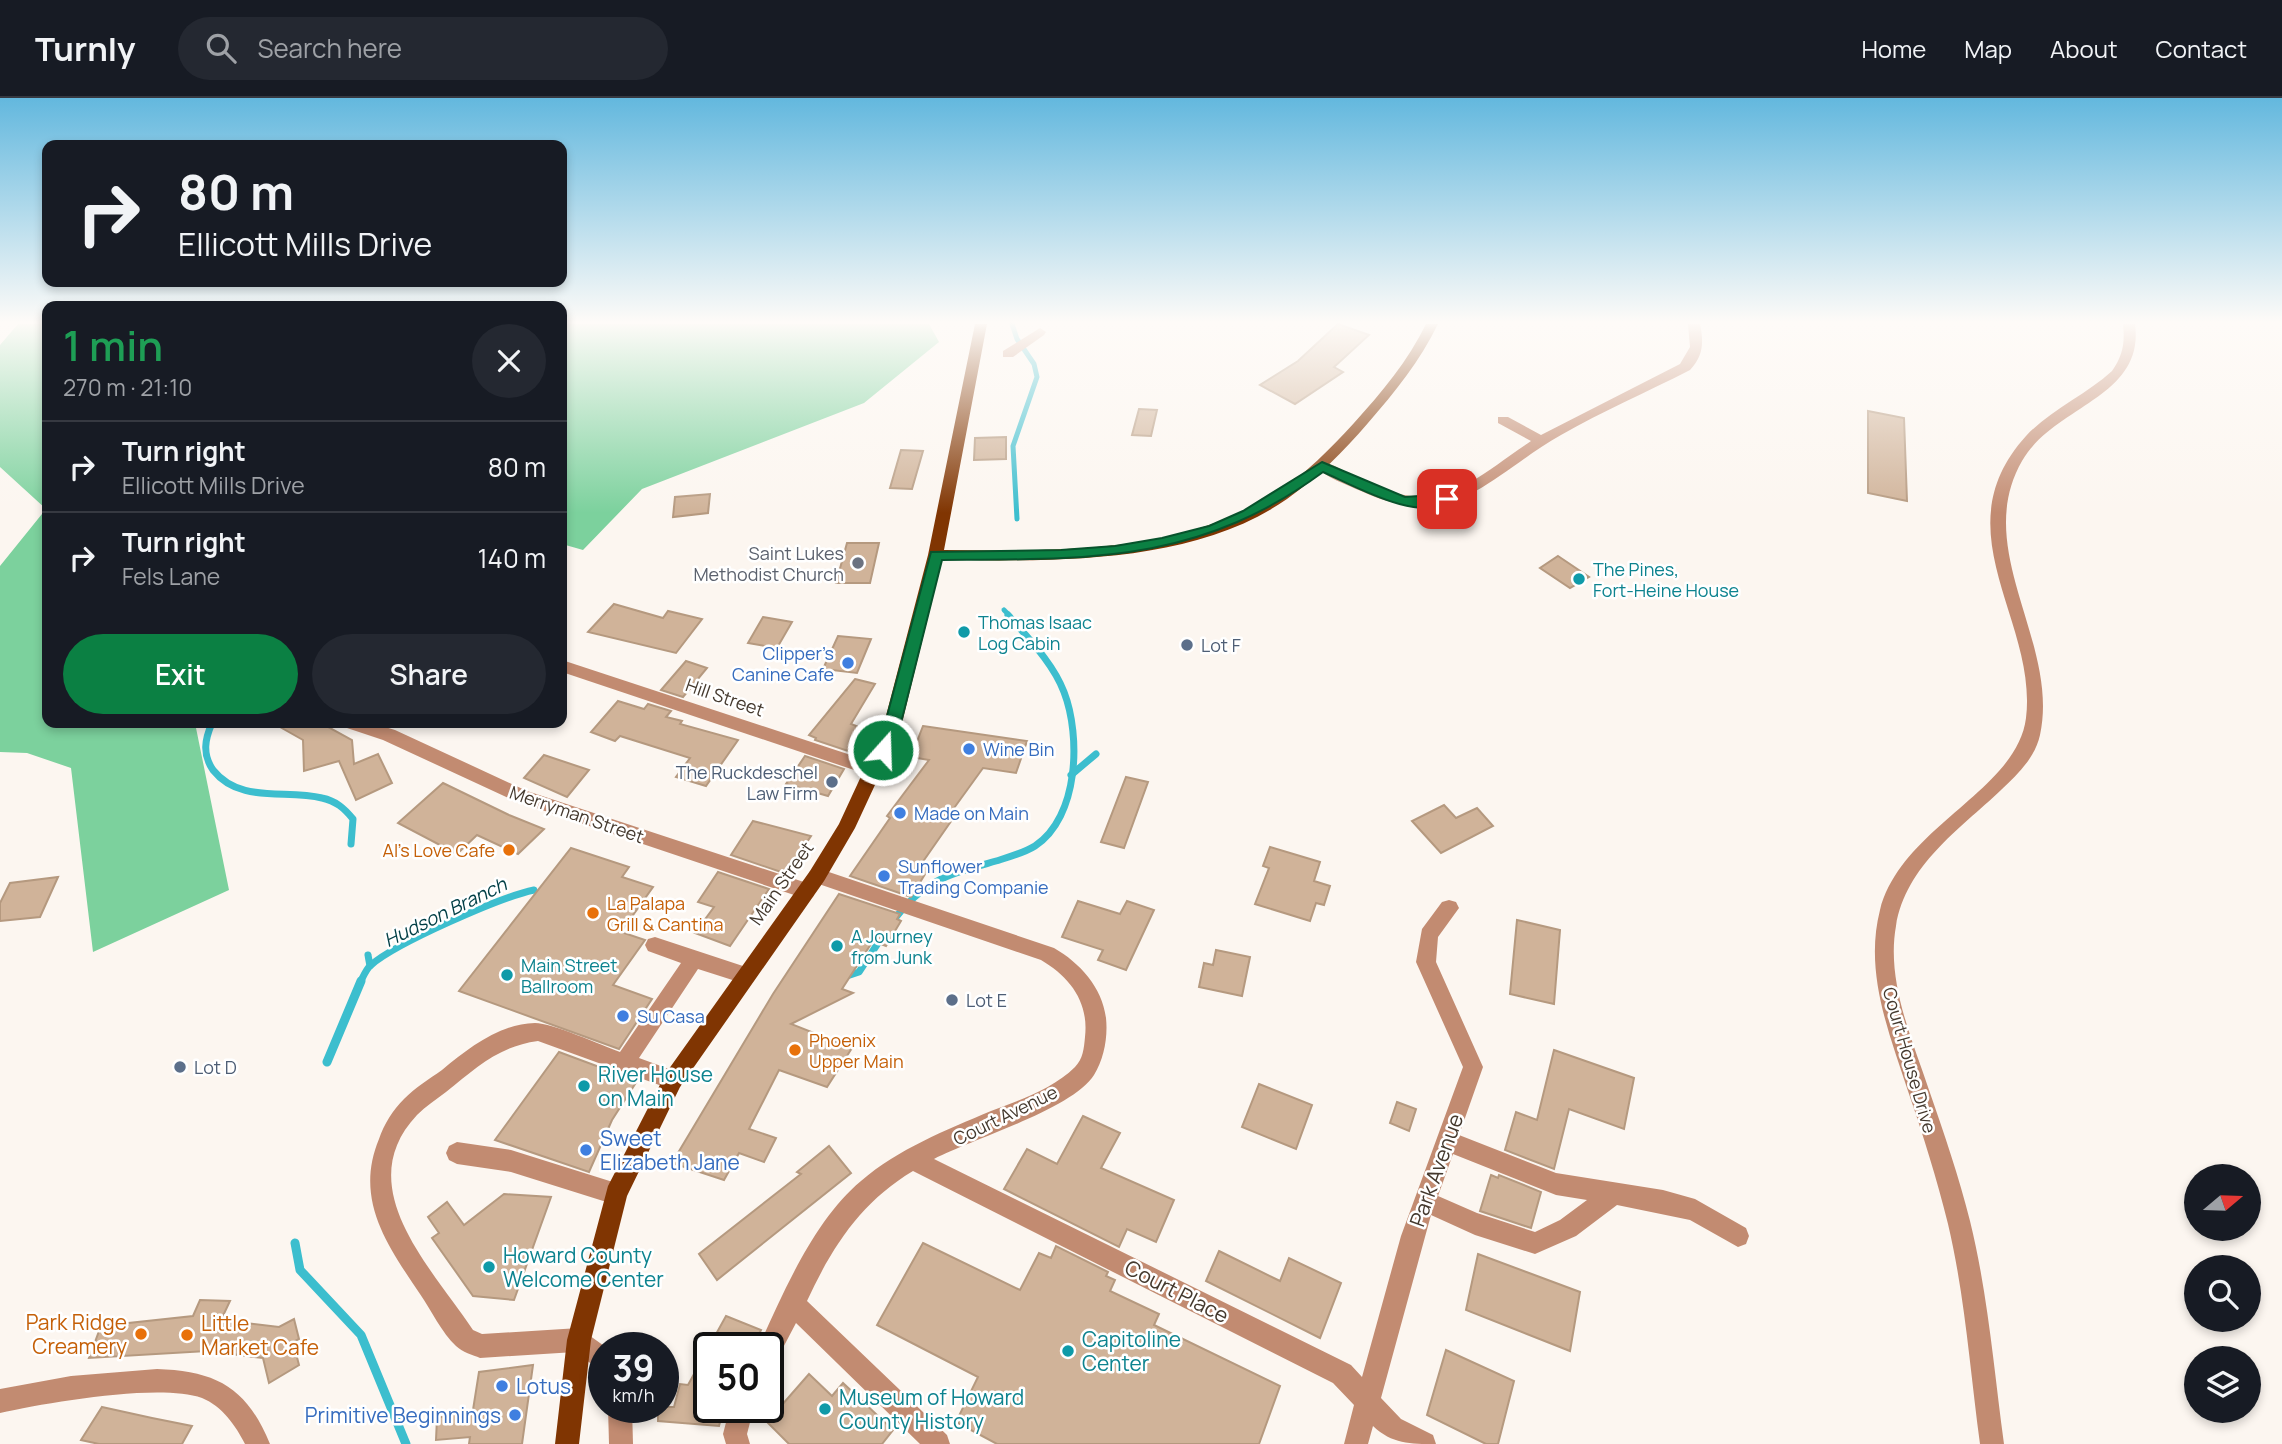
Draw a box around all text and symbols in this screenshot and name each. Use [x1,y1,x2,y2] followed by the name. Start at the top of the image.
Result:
[178,17,668,80] search box
[35,26,136,71] text: Turnly
[202,29,240,67] icon: search
[258,30,402,66] text: Search here
[1861,32,1926,65] text: Home
[1964,32,2012,65] text: Map
[2050,32,2118,65] text: About
[2156,32,2247,65] text: Contact
[178,158,294,225] text: 80 m
[63,168,154,259] icon: right
[178,222,432,266] text: Ellicott Mills Drive
[63,316,163,374] text: 1 min
[472,324,546,398] button: close
[63,371,192,403] text: 270 m · 21:10
[122,433,246,469] text: Turn right
[63,448,101,486] icon: right
[488,449,546,485] text: 80 m
[122,469,305,501] text: Ellicott Mills Drive
[1417,469,1477,529] pin
[1428,480,1466,518] icon: arrive
[122,524,246,560] text: Turn right
[63,539,101,577] icon: right
[477,540,546,576] text: 140 m
[693,541,844,586] place label: Saint Lukes Methodist Church
[850,555,866,571] marker: Saint Lukes Methodist Church
[1593,557,1739,602] place label: The Pines, Fort-Heine House
[122,560,220,592] text: Fels Lane
[1571,571,1587,587] marker: The Pines, Fort-Heine House
[978,610,1092,655] place label: Thomas Isaac Log Cabin
[956,624,972,640] marker: Thomas Isaac Log Cabin
[1201,633,1241,657] place label: Lot F
[63,634,298,714] button: Exit
[312,634,546,714] button: Share
[1179,637,1195,653] marker: Lot F
[732,641,834,686] place label: Clipper’s Canine Cafe
[840,655,856,671] marker: Clipper’s Canine Cafe
[683,672,767,722] street label: Hill Street
[846,713,920,787] position arrow
[983,737,1054,761] place label: Wine Bin
[961,741,977,757] marker: Wine Bin
[676,760,818,805] place label: The Ruckdeschel Law Firm
[824,774,840,790] marker: The Ruckdeschel Law Firm
[507,780,647,848] street label: Merryman Street
[914,801,1029,825] place label: Made on Main
[892,805,908,821] marker: Made on Main
[743,837,819,929] street label: Main Street
[383,838,495,862] place label: Al's Love Cafe
[501,842,517,858] marker: Al's Love Cafe
[898,854,1049,899] place label: Sunflower Trading Companie
[876,868,892,884] marker: Sunflower Trading Companie
[379,871,511,953] water label: Hudson Branch
[607,891,723,936] place label: La Palapa Grill & Cantina
[585,905,601,921] marker: La Palapa Grill & Cantina
[851,924,933,969] place label: A Journey from Junk
[829,938,845,954] marker: A Journey from Junk
[521,953,618,998] place label: Main Street Ballroom
[499,967,515,983] marker: Main Street Ballroom
[1878,984,1942,1136] street label: Court House Drive
[966,988,1007,1012] place label: Lot E
[944,992,960,1008] marker: Lot E
[637,1004,705,1028] place label: Su Casa
[615,1008,631,1024] marker: Su Casa
[809,1028,904,1073] place label: Phoenix Upper Main
[787,1042,803,1058] marker: Phoenix Upper Main
[194,1055,237,1079] place label: Lot D
[172,1059,188,1075] marker: Lot D
[598,1060,713,1112] place label: River House on Main
[576,1078,592,1094] marker: River House on Main
[949,1079,1061,1151] street label: Court Avenue
[1403,1110,1469,1230] street label: Park Avenue
[600,1124,740,1176] place label: Sweet Elizabeth Jane
[578,1142,594,1158] marker: Sweet Elizabeth Jane
[2184,1164,2261,1241] north arrow
[2184,1164,2261,1423] map controls
[503,1241,664,1293] place label: Howard County Welcome Center
[1120,1253,1234,1329] street label: Court Place
[2184,1255,2261,1332] button: search
[481,1259,497,1275] marker: Howard County Welcome Center
[26,1308,127,1360] place label: Park Ridge Creamery
[201,1309,319,1361] place label: Little Market Cafe
[1082,1325,1181,1377] place label: Capitoline Center
[133,1326,149,1342] marker: Park Ridge Creamery
[179,1327,195,1343] marker: Little Market Cafe
[693,1332,784,1423] speed limit sign: 50
[1060,1343,1076,1359] marker: Capitoline Center
[612,1344,655,1392] text: 39
[2184,1346,2261,1423] button: layers
[516,1372,571,1400] place label: Lotus
[494,1378,510,1394] marker: Lotus
[613,1383,654,1407] text: km/h
[839,1383,1024,1435] place label: Museum of Howard County History
[305,1401,501,1429] place label: Primitive Beginnings
[817,1401,833,1417] marker: Museum of Howard County History
[507,1407,523,1423] marker: Primitive Beginnings

